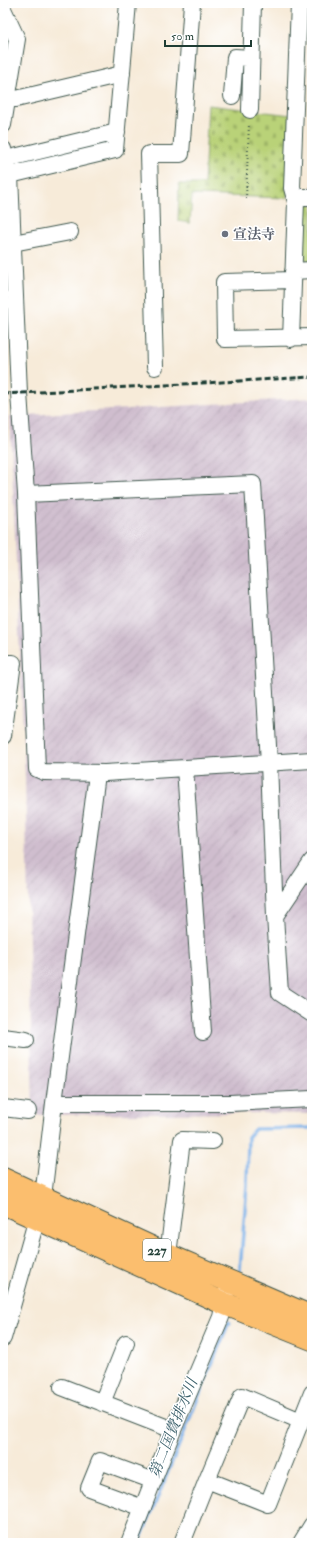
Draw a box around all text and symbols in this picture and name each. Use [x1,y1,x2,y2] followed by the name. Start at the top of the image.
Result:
[165,22,251,48] scale bar
[171,29,195,44] text: 50 m
[233,226,275,243] place label: 宣法寺
[220,229,230,239] marker: 宣法寺
[143,1239,171,1261] road number: 227
[145,1374,203,1480] water label: 第二国費排水川

